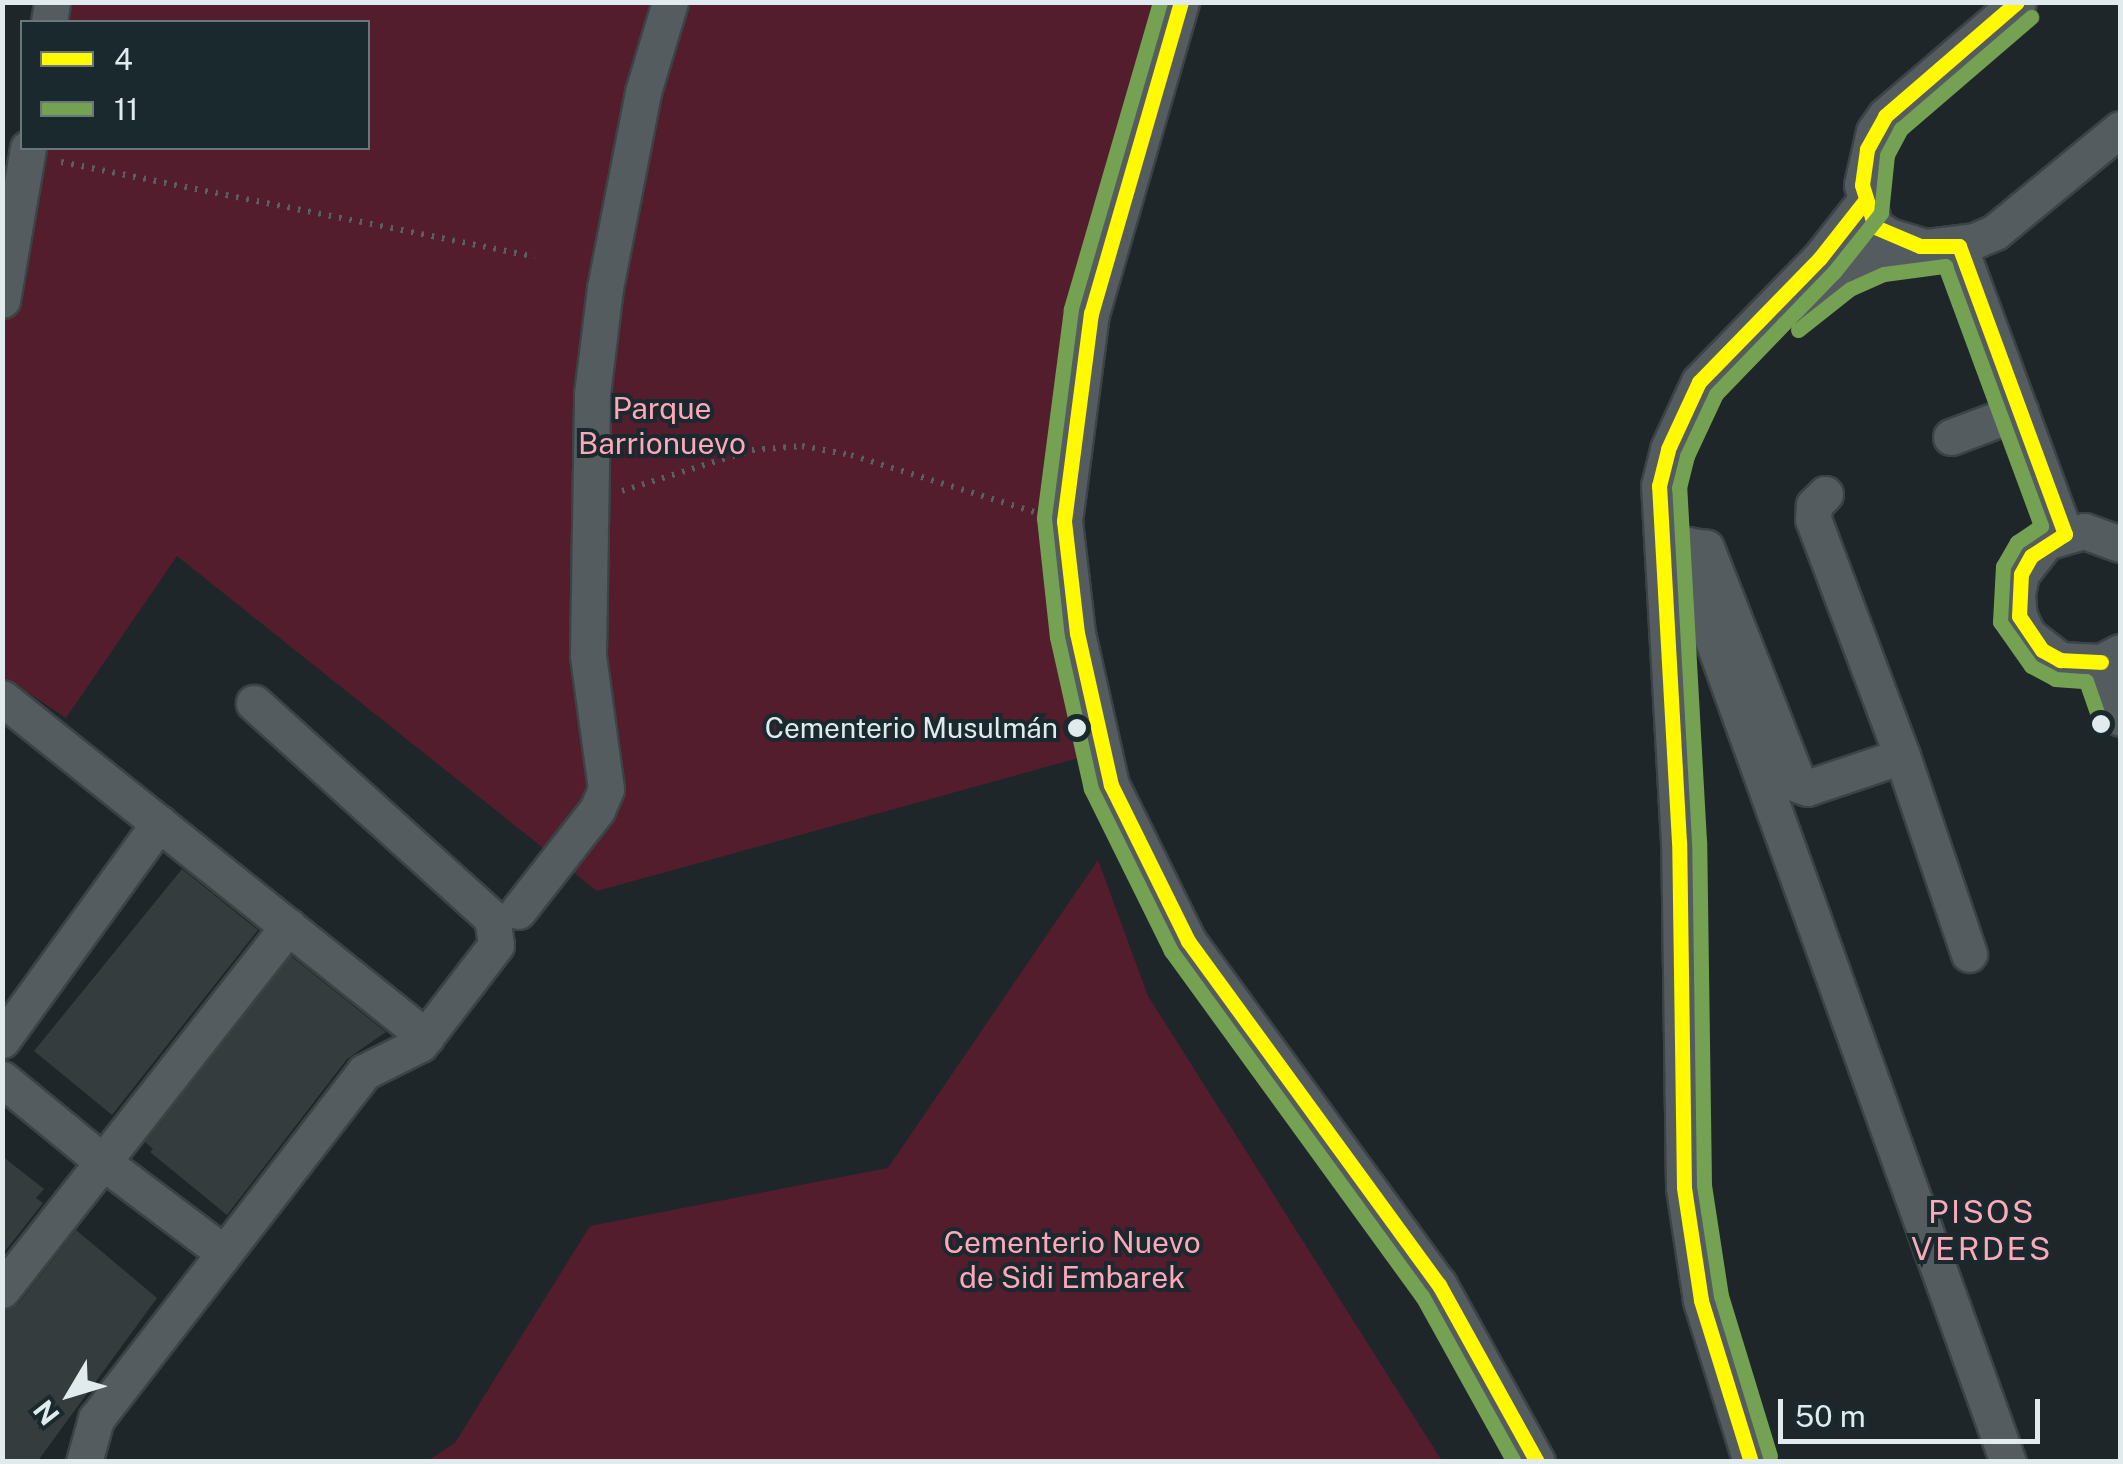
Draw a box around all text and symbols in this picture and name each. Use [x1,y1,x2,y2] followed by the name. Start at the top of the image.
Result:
[20,20,370,150] legend
[114,41,133,77] text: 4
[114,91,138,127] text: 11
[578,390,746,460] park label: Parque Barrionuevo
[765,711,1058,745] place label: Cementerio Musulmán
[2091,714,2111,734] unlabelled marker
[1067,718,1087,738] marker: Cementerio Musulmán
[1911,1194,2053,1269] district label: PISOS VERDES
[943,1224,1201,1294] park label: Cementerio Nuevo de Sidi Embarek
[20,1344,120,1444] north arrow
[1783,1379,2046,1441] scale bar
[26,1394,66,1432] text: N
[1795,1398,1866,1434] text: 50 m

